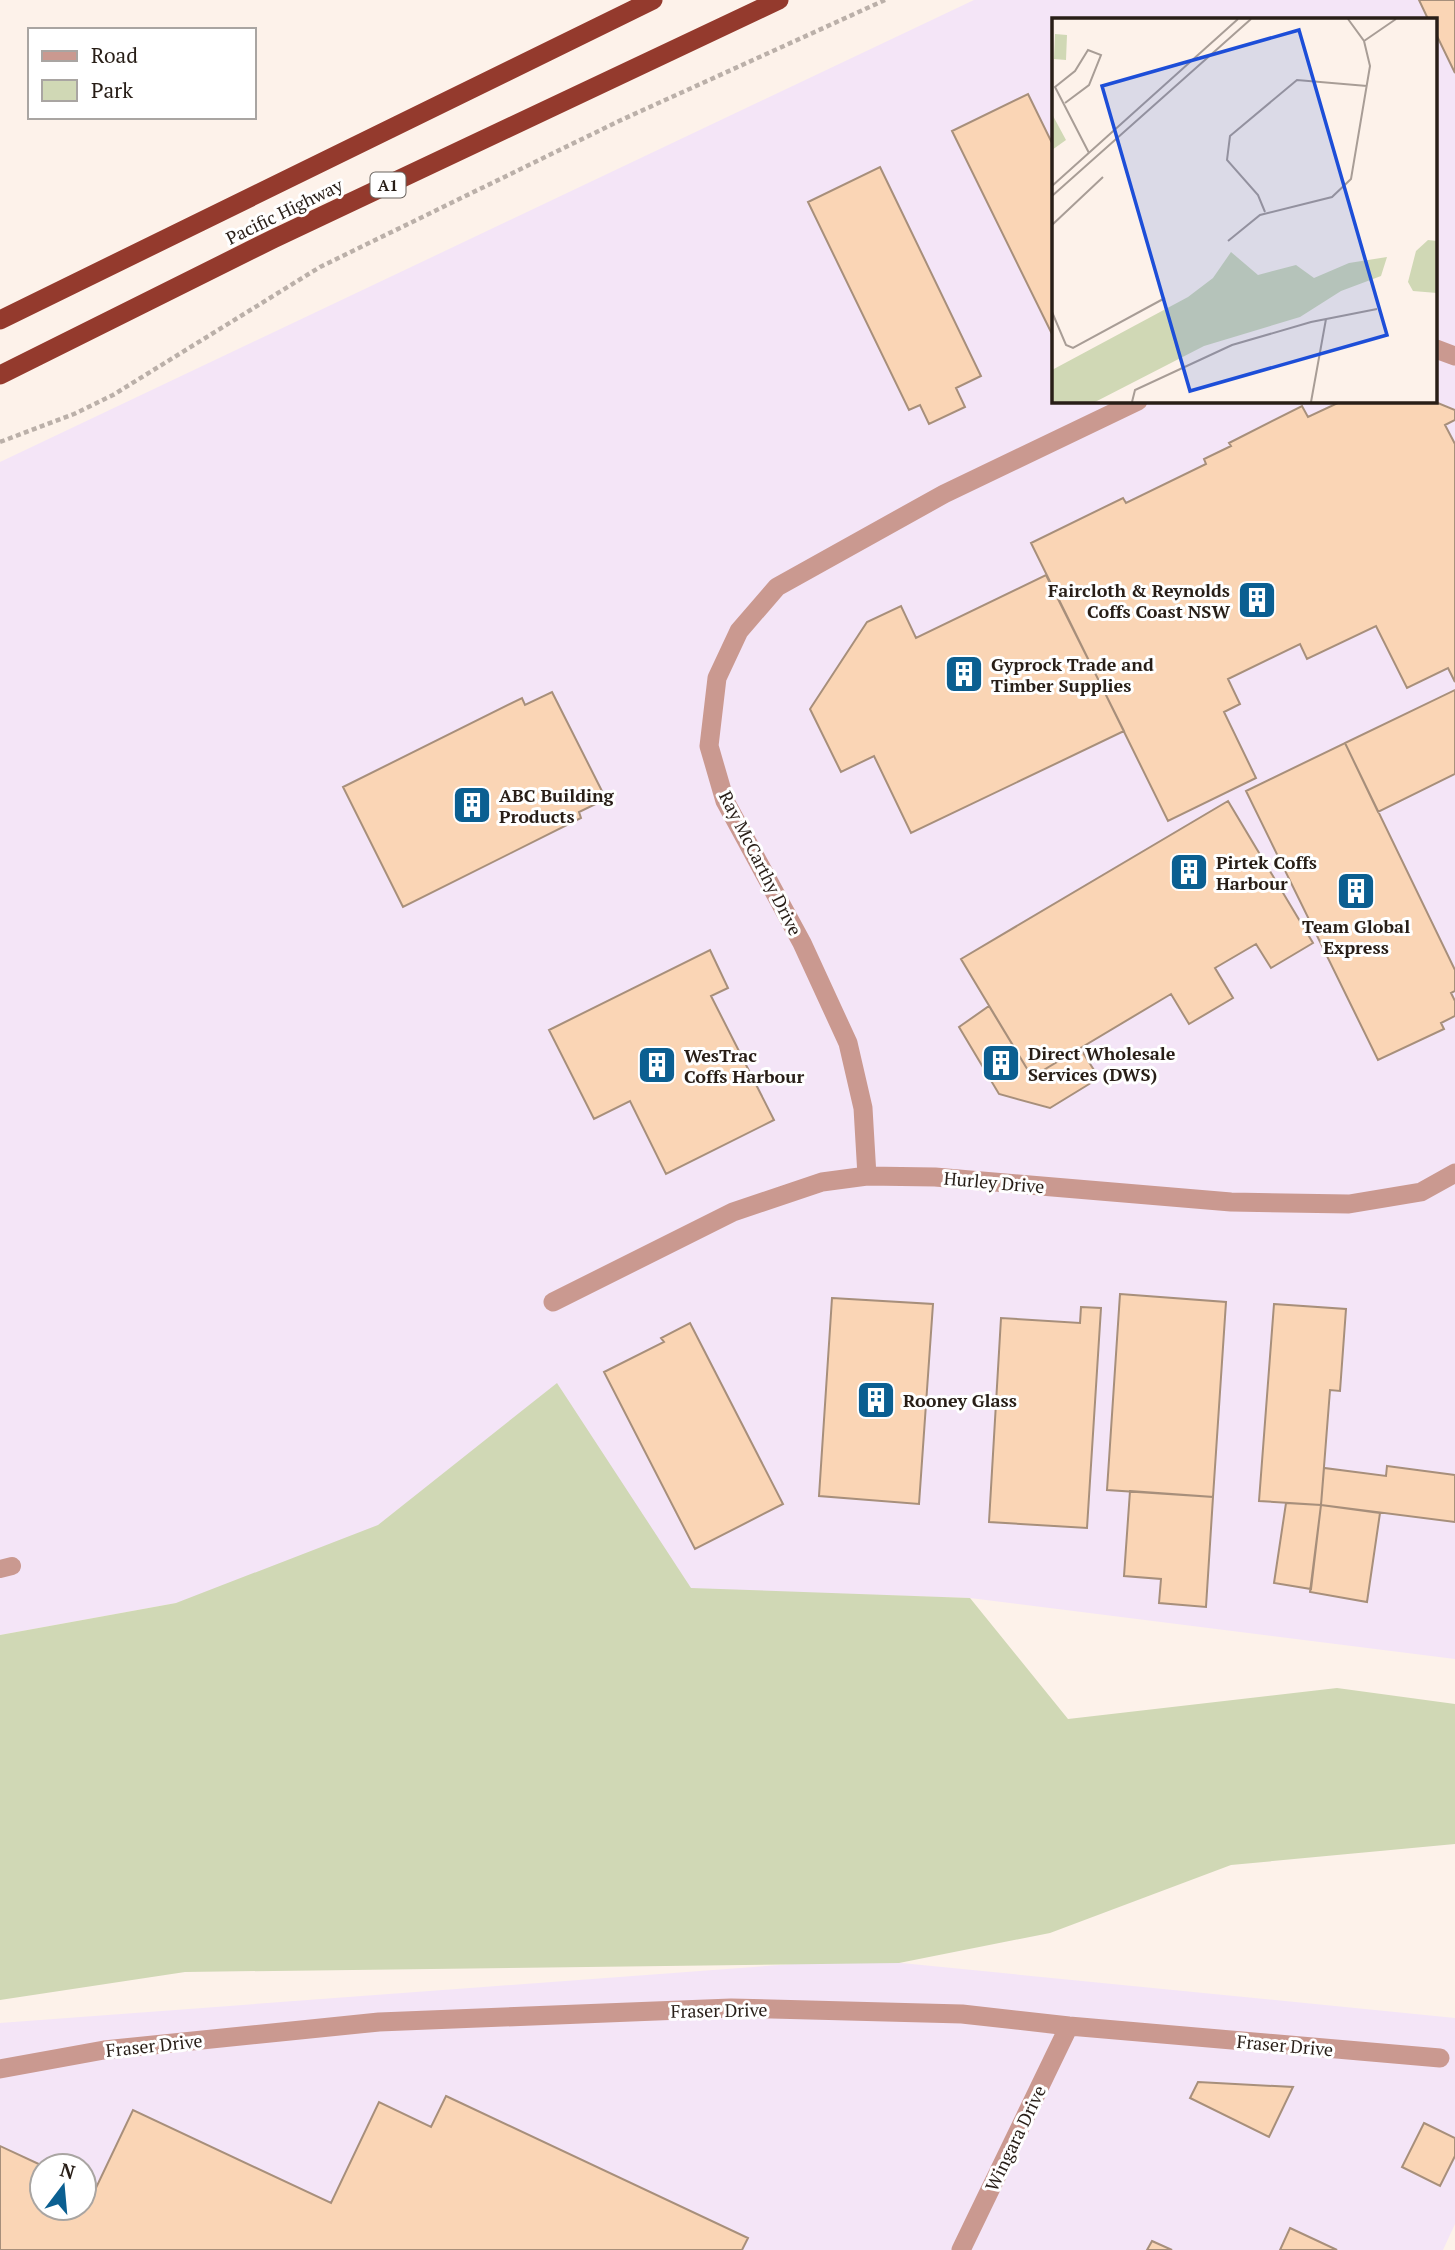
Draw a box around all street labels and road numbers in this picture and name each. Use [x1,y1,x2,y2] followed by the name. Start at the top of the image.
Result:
[222,172,347,250] street label: Pacific Highway
[370,172,406,197] road number: A1
[714,787,808,939] street label: Ray McCarthy Drive
[943,1166,1045,1198] street label: Hurley Drive
[670,1997,768,2023] street label: Fraser Drive
[105,2028,203,2062] street label: Fraser Drive
[1236,2029,1334,2061] street label: Fraser Drive
[979,2081,1051,2195] street label: Wingara Drive

